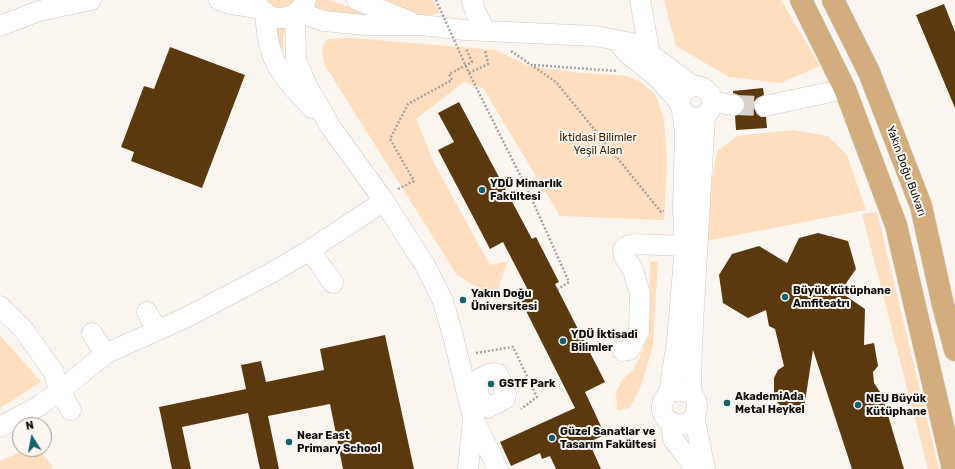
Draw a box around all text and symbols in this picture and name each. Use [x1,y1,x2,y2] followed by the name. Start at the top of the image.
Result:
[884,124,928,218] street label: Yakın Doğu Bulvarı
[559,131,637,157] park label: İktidasi Bilimler Yeşil Alan
[490,177,562,203] place label: YDÜ Mimarlık Fakültesi
[477,185,487,195] marker: YDÜ Mimarlık Fakültesi
[793,284,891,310] place label: Büyük Kütüphane Amfiteatrı
[471,287,537,313] place label: Yakın Doğu Üniversitesi
[780,292,790,302] marker: Büyük Kütüphane Amfiteatrı
[458,295,468,305] marker: Yakın Doğu Üniversitesi
[571,328,638,354] place label: YDÜ İktisadi Bilimler
[558,336,568,346] marker: YDÜ İktisadi Bilimler
[499,377,555,391] place label: GSTF Park
[486,379,496,389] marker: GSTF Park
[735,390,805,416] place label: AkademiAda Metal Heykel
[866,392,927,418] place label: NEU Büyük Kütüphane
[722,398,732,408] marker: AkademiAda Metal Heykel
[853,400,863,410] marker: NEU Büyük Kütüphane
[12,417,52,457] north arrow
[25,419,35,433] text: N
[560,425,656,451] place label: Güzel Sanatlar ve Tasarım Fakültesi
[297,429,381,455] place label: Near East Primary School
[547,433,557,443] marker: Güzel Sanatlar ve Tasarım Fakültesi
[284,437,294,447] marker: Near East Primary School

